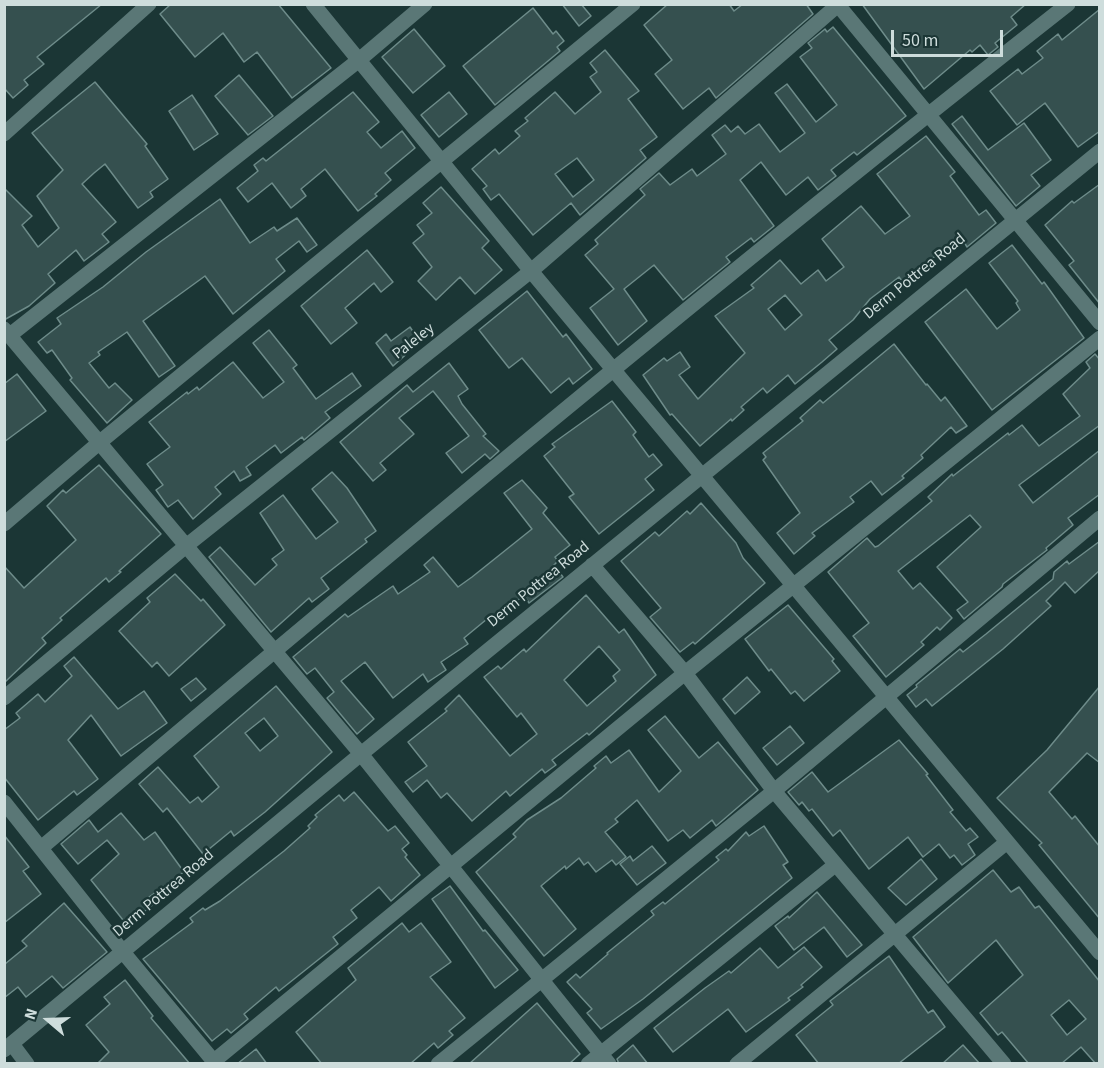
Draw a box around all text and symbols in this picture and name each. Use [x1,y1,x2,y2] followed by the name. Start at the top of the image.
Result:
[894,18,1006,56] scale bar
[902,28,938,53] text: 50 m
[860,230,970,324] street label: Derm Pottrea Road
[389,320,439,364] street label: Paleley
[484,538,594,632] street label: Derm Pottrea Road
[110,846,218,942] street label: Derm Pottrea Road
[18,990,78,1050] north arrow
[19,1006,43,1023] text: N

